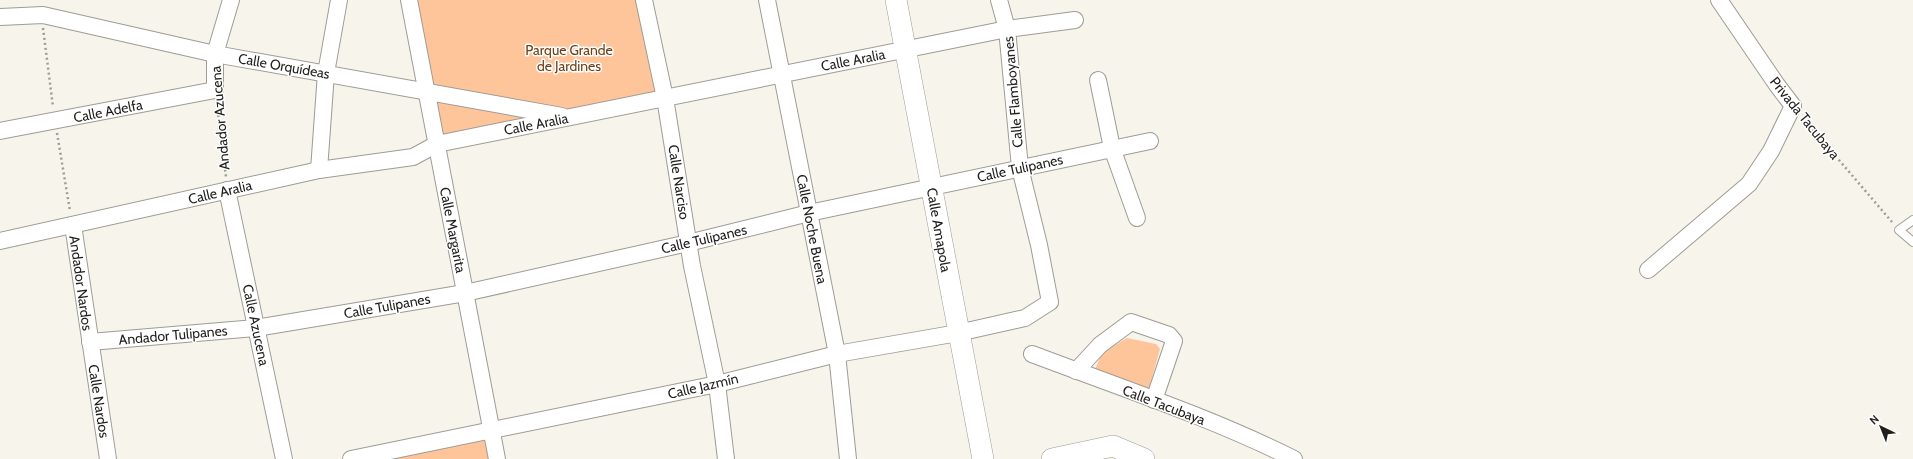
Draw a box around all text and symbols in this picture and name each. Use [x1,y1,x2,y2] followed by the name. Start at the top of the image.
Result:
[999,35,1027,148] street label: Calle Flamboyanes
[525,41,613,75] park label: Parque Grande de Jardines
[819,45,887,75] street label: Calle Aralia
[237,49,331,83] street label: Calle Orquídeas
[206,65,234,171] street label: Andador Azucena
[1766,73,1844,163] street label: Privada Tacubaya
[72,95,144,127] street label: Calle Adelfa
[502,109,570,139] street label: Calle Aralia
[664,143,694,221] street label: Calle Narciso
[975,150,1065,186] street label: Calle Tulipanes
[793,173,831,286] street label: Calle Noche Buena
[186,176,254,208] street label: Calle Aralia
[436,186,470,275] street label: Calle Margarita
[923,186,955,274] street label: Calle Amapola
[659,220,749,258] street label: Calle Tulipanes
[65,234,97,332] street label: Andador Nardos
[239,283,273,368] street label: Calle Azucena
[342,290,432,322] street label: Calle Tulipanes
[118,321,228,349] street label: Andador Tulipanes
[84,363,114,439] street label: Calle Nardos
[666,369,740,403] street label: Calle Jazmín
[1120,381,1208,429] street label: Calle Tacubaya
[1861,407,1901,447] north arrow
[1867,412,1882,427] text: N

